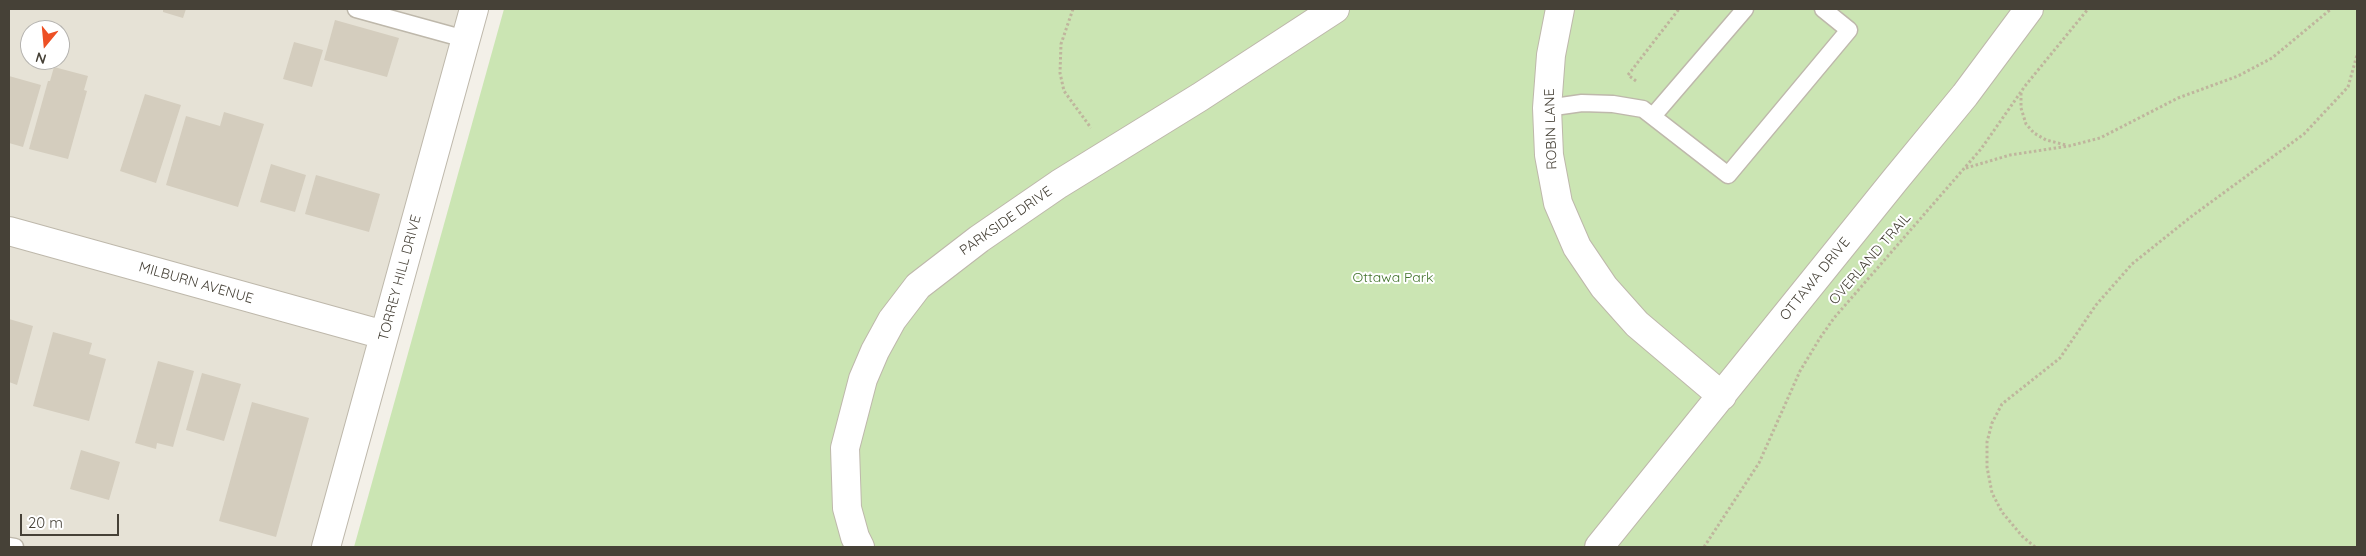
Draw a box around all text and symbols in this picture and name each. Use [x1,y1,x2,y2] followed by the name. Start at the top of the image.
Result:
[20,20,70,70] north arrow
[33,48,48,69] text: N
[1541,88,1561,170] street label: ROBIN LANE
[957,183,1055,259] street label: PARKSIDE DRIVE
[1826,210,1914,308] street label: OVERLAND TRAIL
[375,213,425,343] street label: TORREY HILL DRIVE
[1776,234,1854,324] street label: OTTAWA DRIVE
[137,259,255,307] street label: MILBURN AVENUE
[1352,270,1434,286] park label: Ottawa Park
[22,504,121,536] scale bar
[28,513,63,532] text: 20 m

